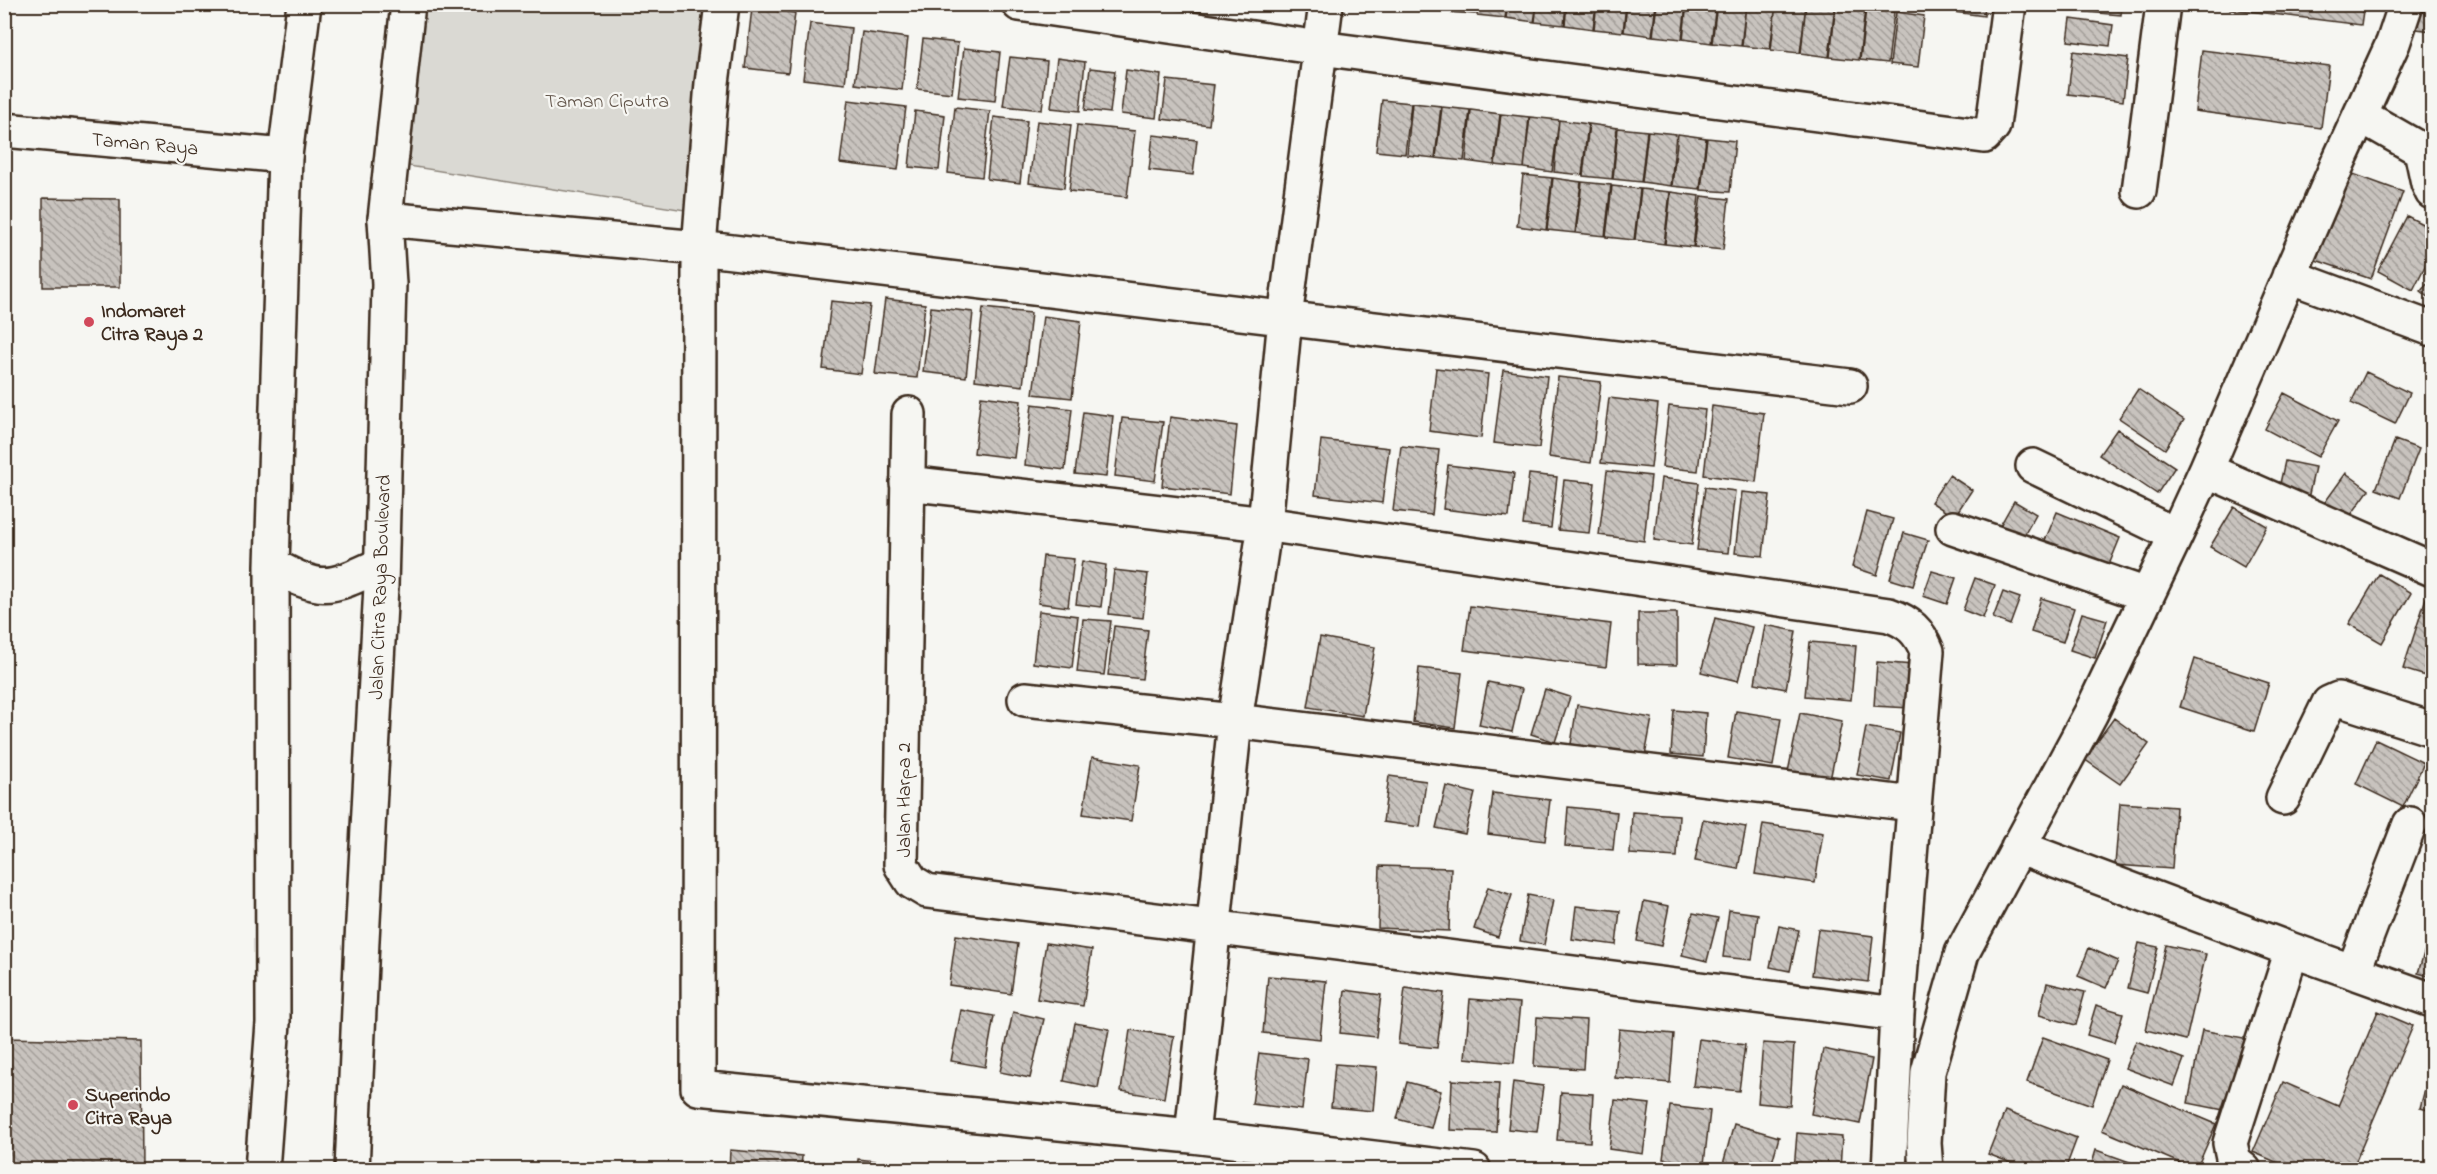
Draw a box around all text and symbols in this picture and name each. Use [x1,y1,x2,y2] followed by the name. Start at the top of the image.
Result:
[545,88,669,117] park label: Taman Ciputra
[90,126,199,165] street label: Taman Raya
[101,298,203,351] place label: Indomaret Citra Raya 2
[82,315,96,329] marker: Indomaret Citra Raya 2
[363,474,400,700] street label: Jalan Citra Raya Boulevard
[891,743,920,857] street label: Jalan Harpa 2
[85,1082,172,1135] place label: Superindo Citra Raya
[66,1098,80,1112] marker: Superindo Citra Raya

